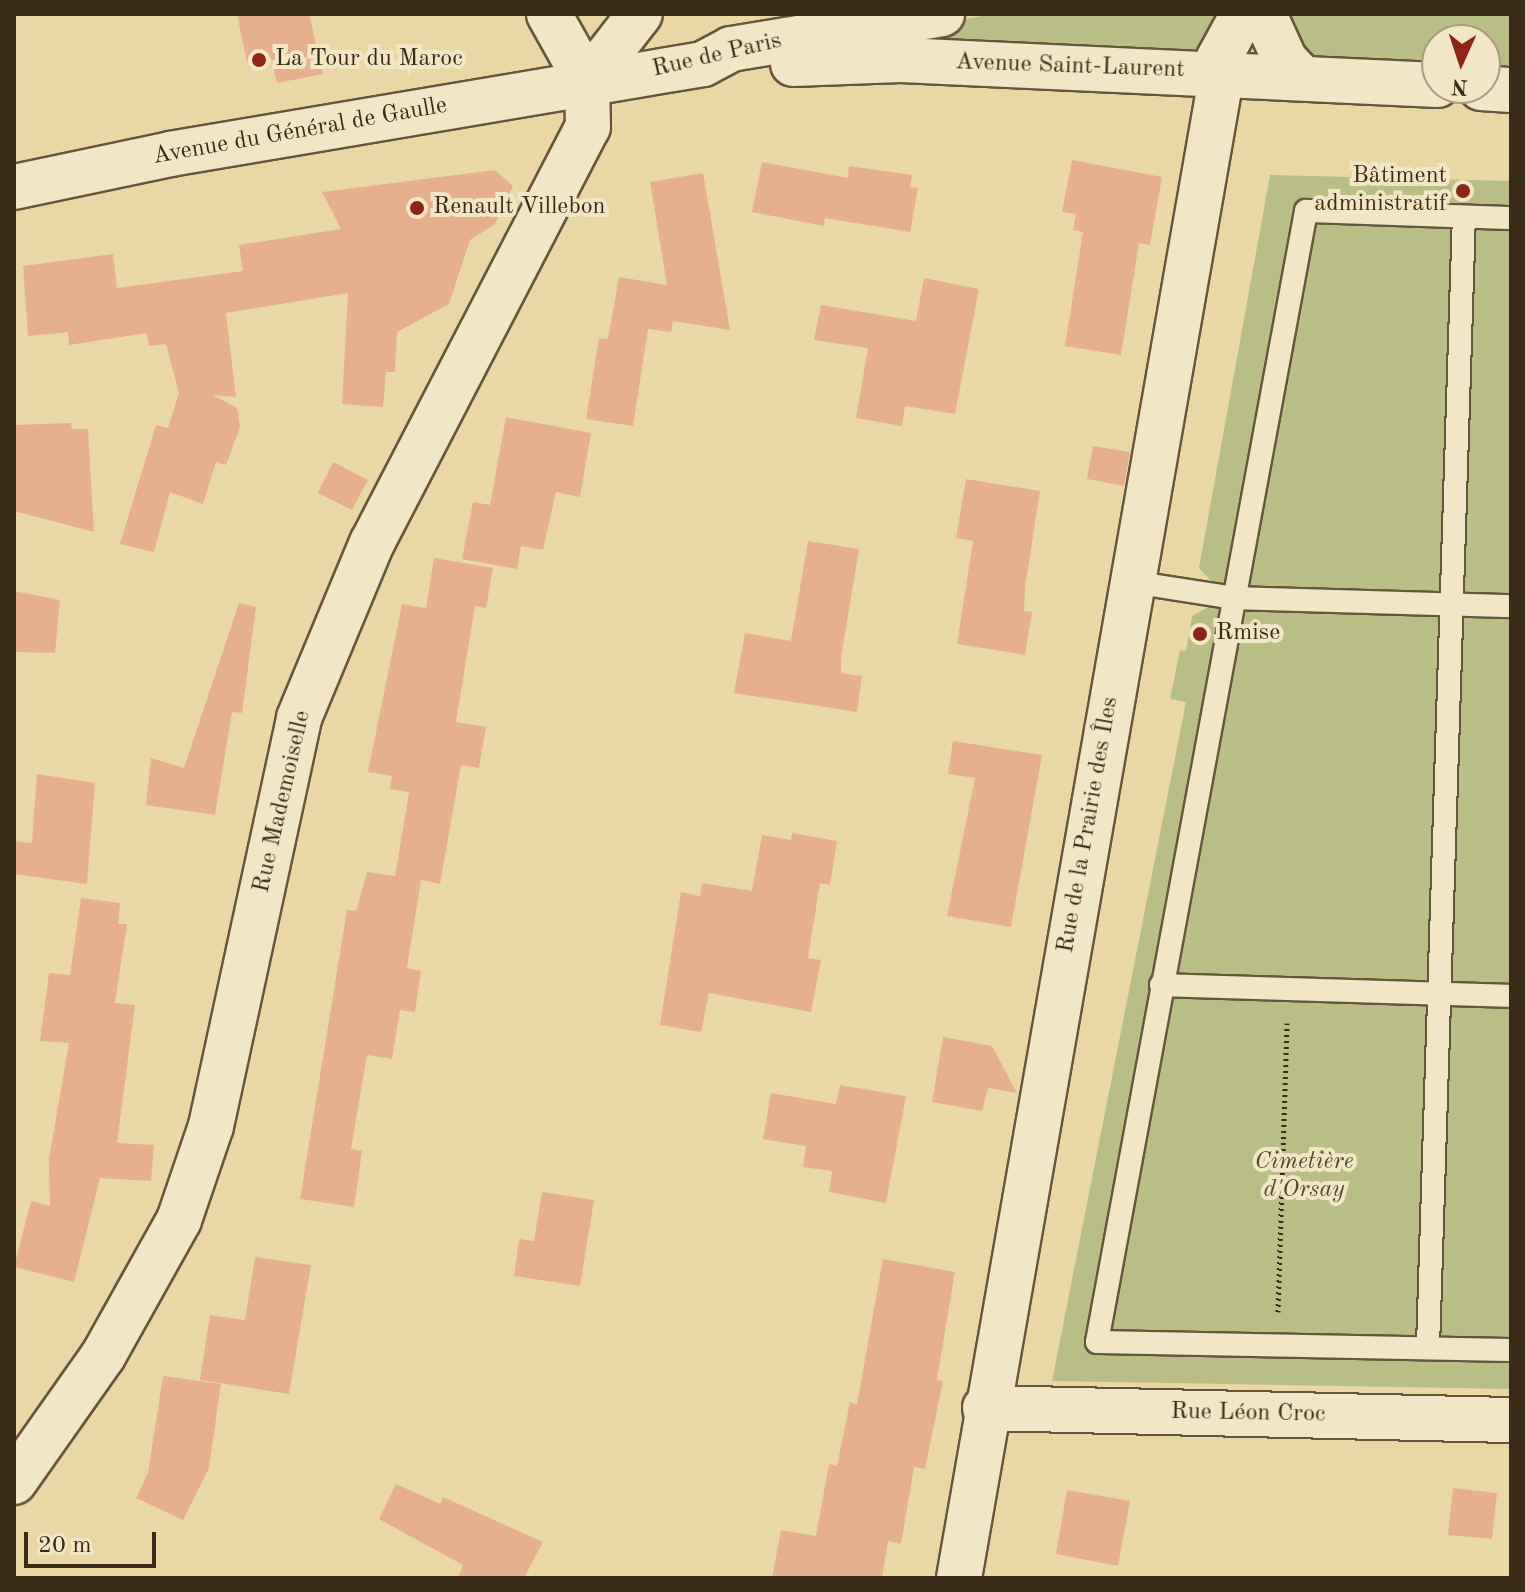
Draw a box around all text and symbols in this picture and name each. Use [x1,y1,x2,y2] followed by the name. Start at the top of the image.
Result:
[1421,24,1501,104] north arrow
[649,27,785,85] street label: Rue de Paris
[275,46,463,74] place label: La Tour du Maroc
[955,49,1185,85] street label: Avenue Saint-Laurent
[250,51,268,69] marker: La Tour du Maroc
[1451,75,1469,97] text: N
[151,92,449,172] street label: Avenue du Général de Gaulle
[1314,163,1447,219] place label: Bâtiment administratif
[1454,182,1472,200] marker: Bâtiment administratif
[433,194,606,222] place label: Renault Villebon
[408,199,426,217] marker: Renault Villebon
[1216,620,1280,648] place label: Rmise
[1191,625,1209,643] marker: Rmise
[1052,695,1126,955] street label: Rue de la Prairie des Îles
[248,708,318,896] street label: Rue Mademoiselle
[1255,1149,1353,1205] park label: Cimetière d'Orsay
[1170,1398,1326,1430] street label: Rue Léon Croc
[28,1516,160,1566] scale bar
[38,1534,92,1558] text: 20 m

